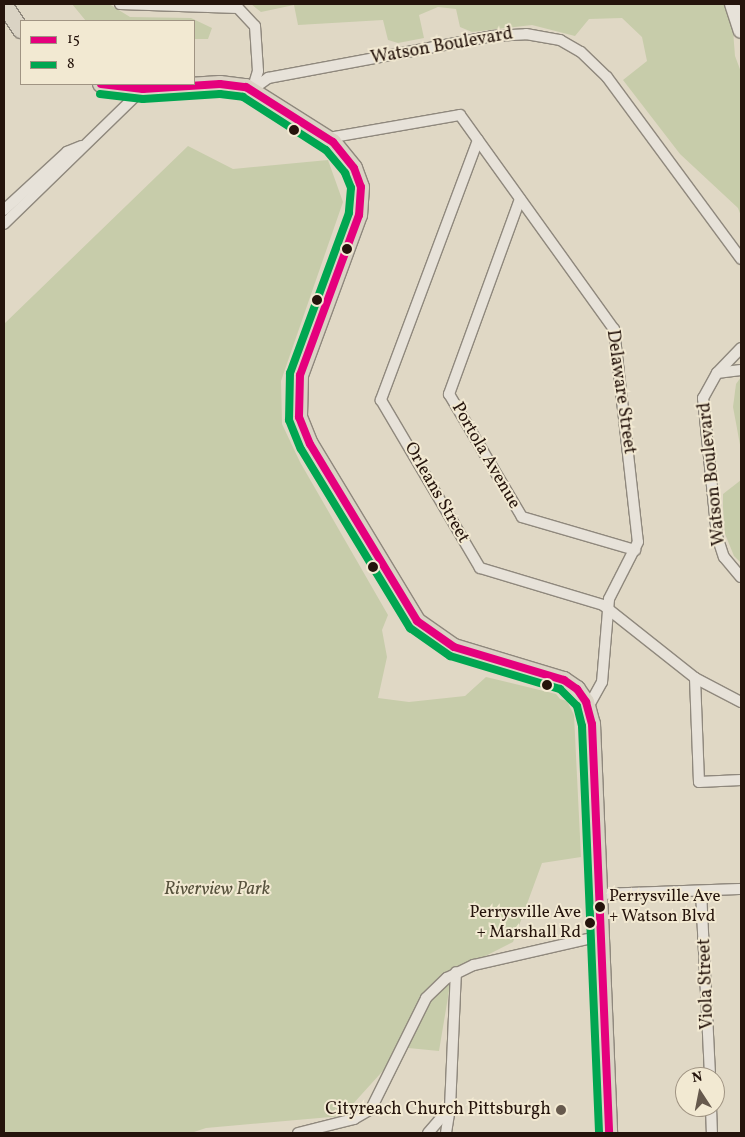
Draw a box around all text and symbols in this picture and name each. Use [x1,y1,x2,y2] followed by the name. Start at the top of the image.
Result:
[20,20,195,85] legend
[369,24,515,70] street label: Watson Boulevard
[67,29,80,50] text: 15
[67,54,75,75] text: 8
[289,125,299,135] unlabelled marker
[342,244,352,254] unlabelled marker
[312,295,322,305] unlabelled marker
[601,328,639,456] street label: Delaware Street
[446,399,524,513] street label: Portola Avenue
[695,401,731,547] street label: Watson Boulevard
[398,439,474,547] street label: Orleans Street
[368,562,378,572] unlabelled marker
[542,680,552,690] unlabelled marker
[164,879,270,901] park label: Riverview Park
[609,887,721,927] place label: Perrysville Ave + Watson Blvd
[595,902,605,912] marker: Perrysville Ave + Watson Blvd
[469,903,581,943] place label: Perrysville Ave + Marshall Rd
[585,918,595,928] marker: Perrysville Ave + Marshall Rd
[695,938,719,1030] street label: Viola Street
[675,1067,725,1117] north arrow
[690,1067,704,1088] text: N
[325,1099,551,1121] place label: Cityreach Church Pittsburgh
[555,1104,567,1116] marker: Cityreach Church Pittsburgh

